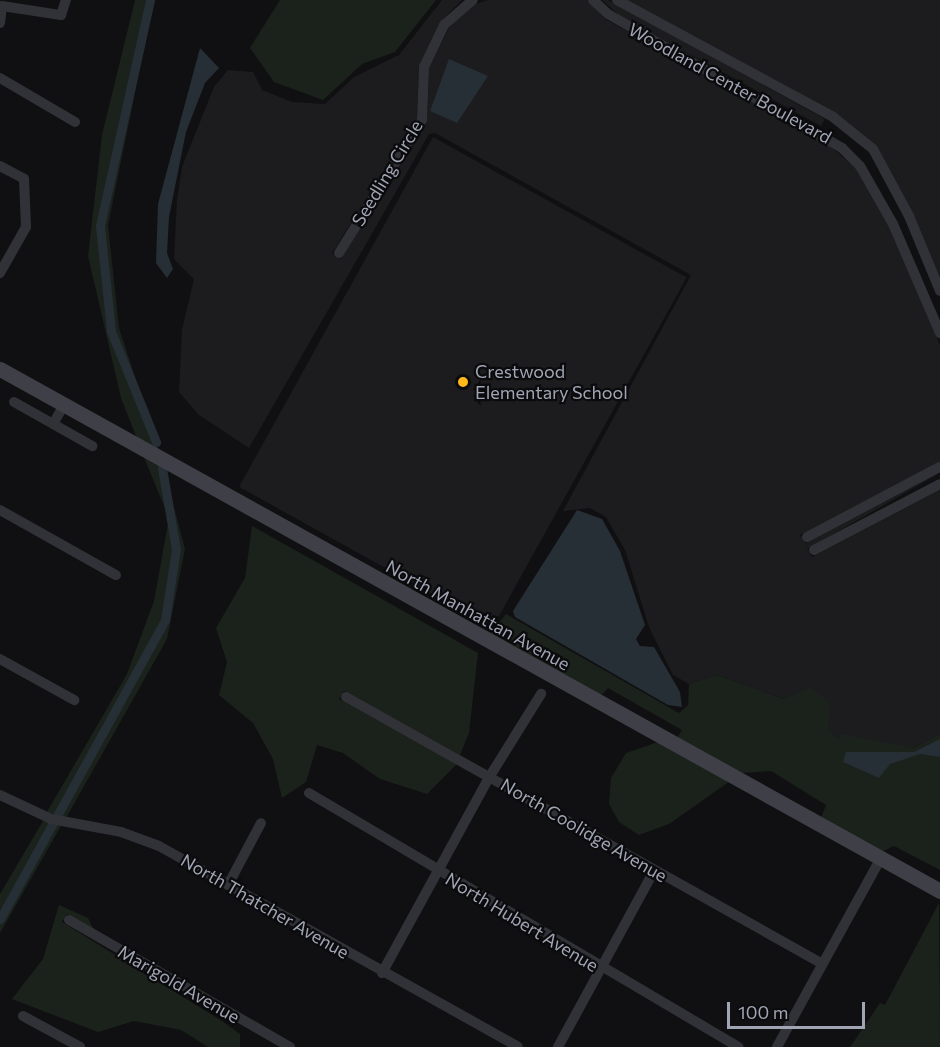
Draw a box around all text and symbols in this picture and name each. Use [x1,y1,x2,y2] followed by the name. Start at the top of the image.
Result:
[625,18,835,148] street label: Woodland Center Boulevard
[347,116,427,230] street label: Seedling Circle
[475,361,628,404] place label: Crestwood Elementary School
[456,375,470,389] marker: Crestwood Elementary School
[382,555,574,675] street label: North Manhattan Avenue
[497,773,671,887] street label: North Coolidge Avenue
[177,849,353,963] street label: North Thatcher Avenue
[442,868,602,976] street label: North Hubert Avenue
[114,940,244,1028] street label: Marigold Avenue
[730,990,868,1028] scale bar
[738,1001,788,1023] text: 100 m

